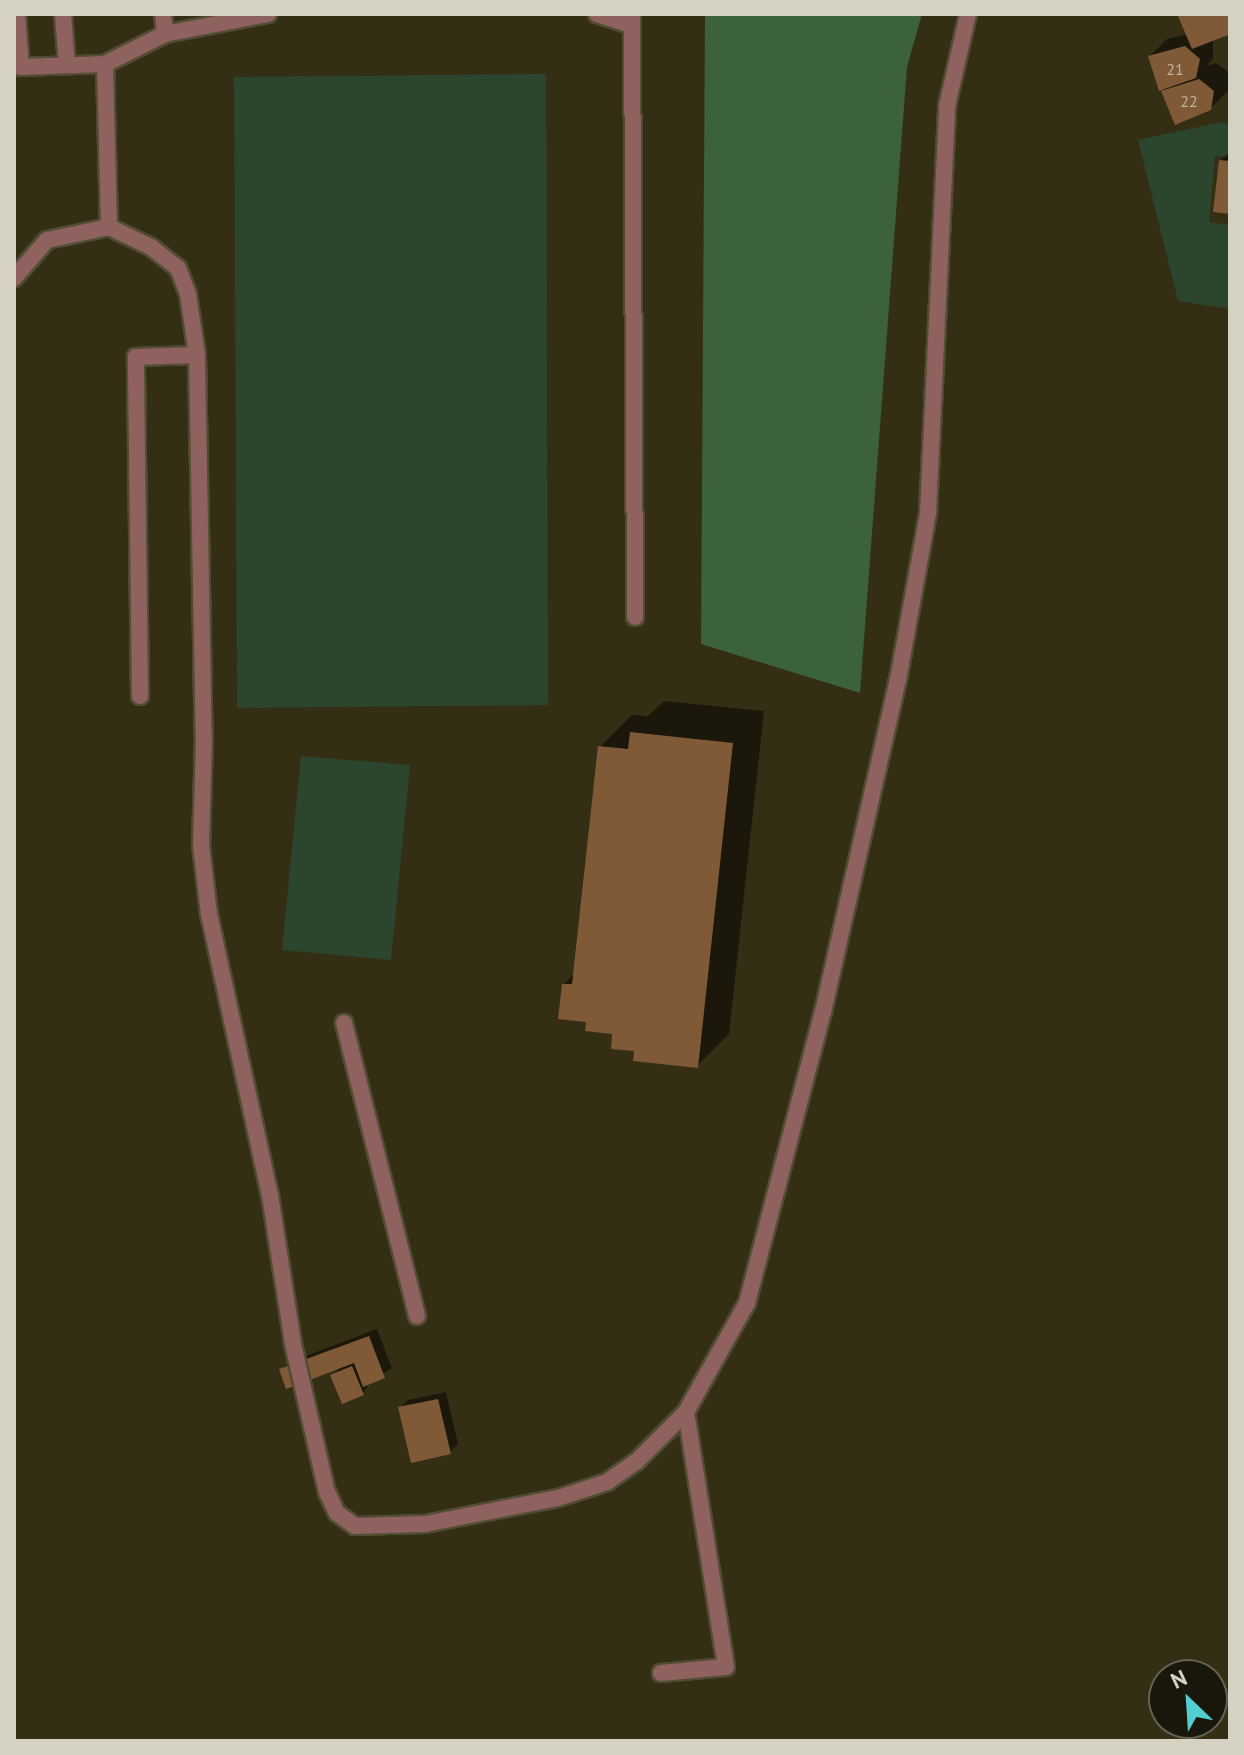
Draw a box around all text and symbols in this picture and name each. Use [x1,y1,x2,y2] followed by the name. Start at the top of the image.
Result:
[1166,59,1184,79] house number: 21
[1180,91,1198,111] house number: 22
[1148,1659,1228,1739] north arrow
[1166,1663,1191,1695] text: N

